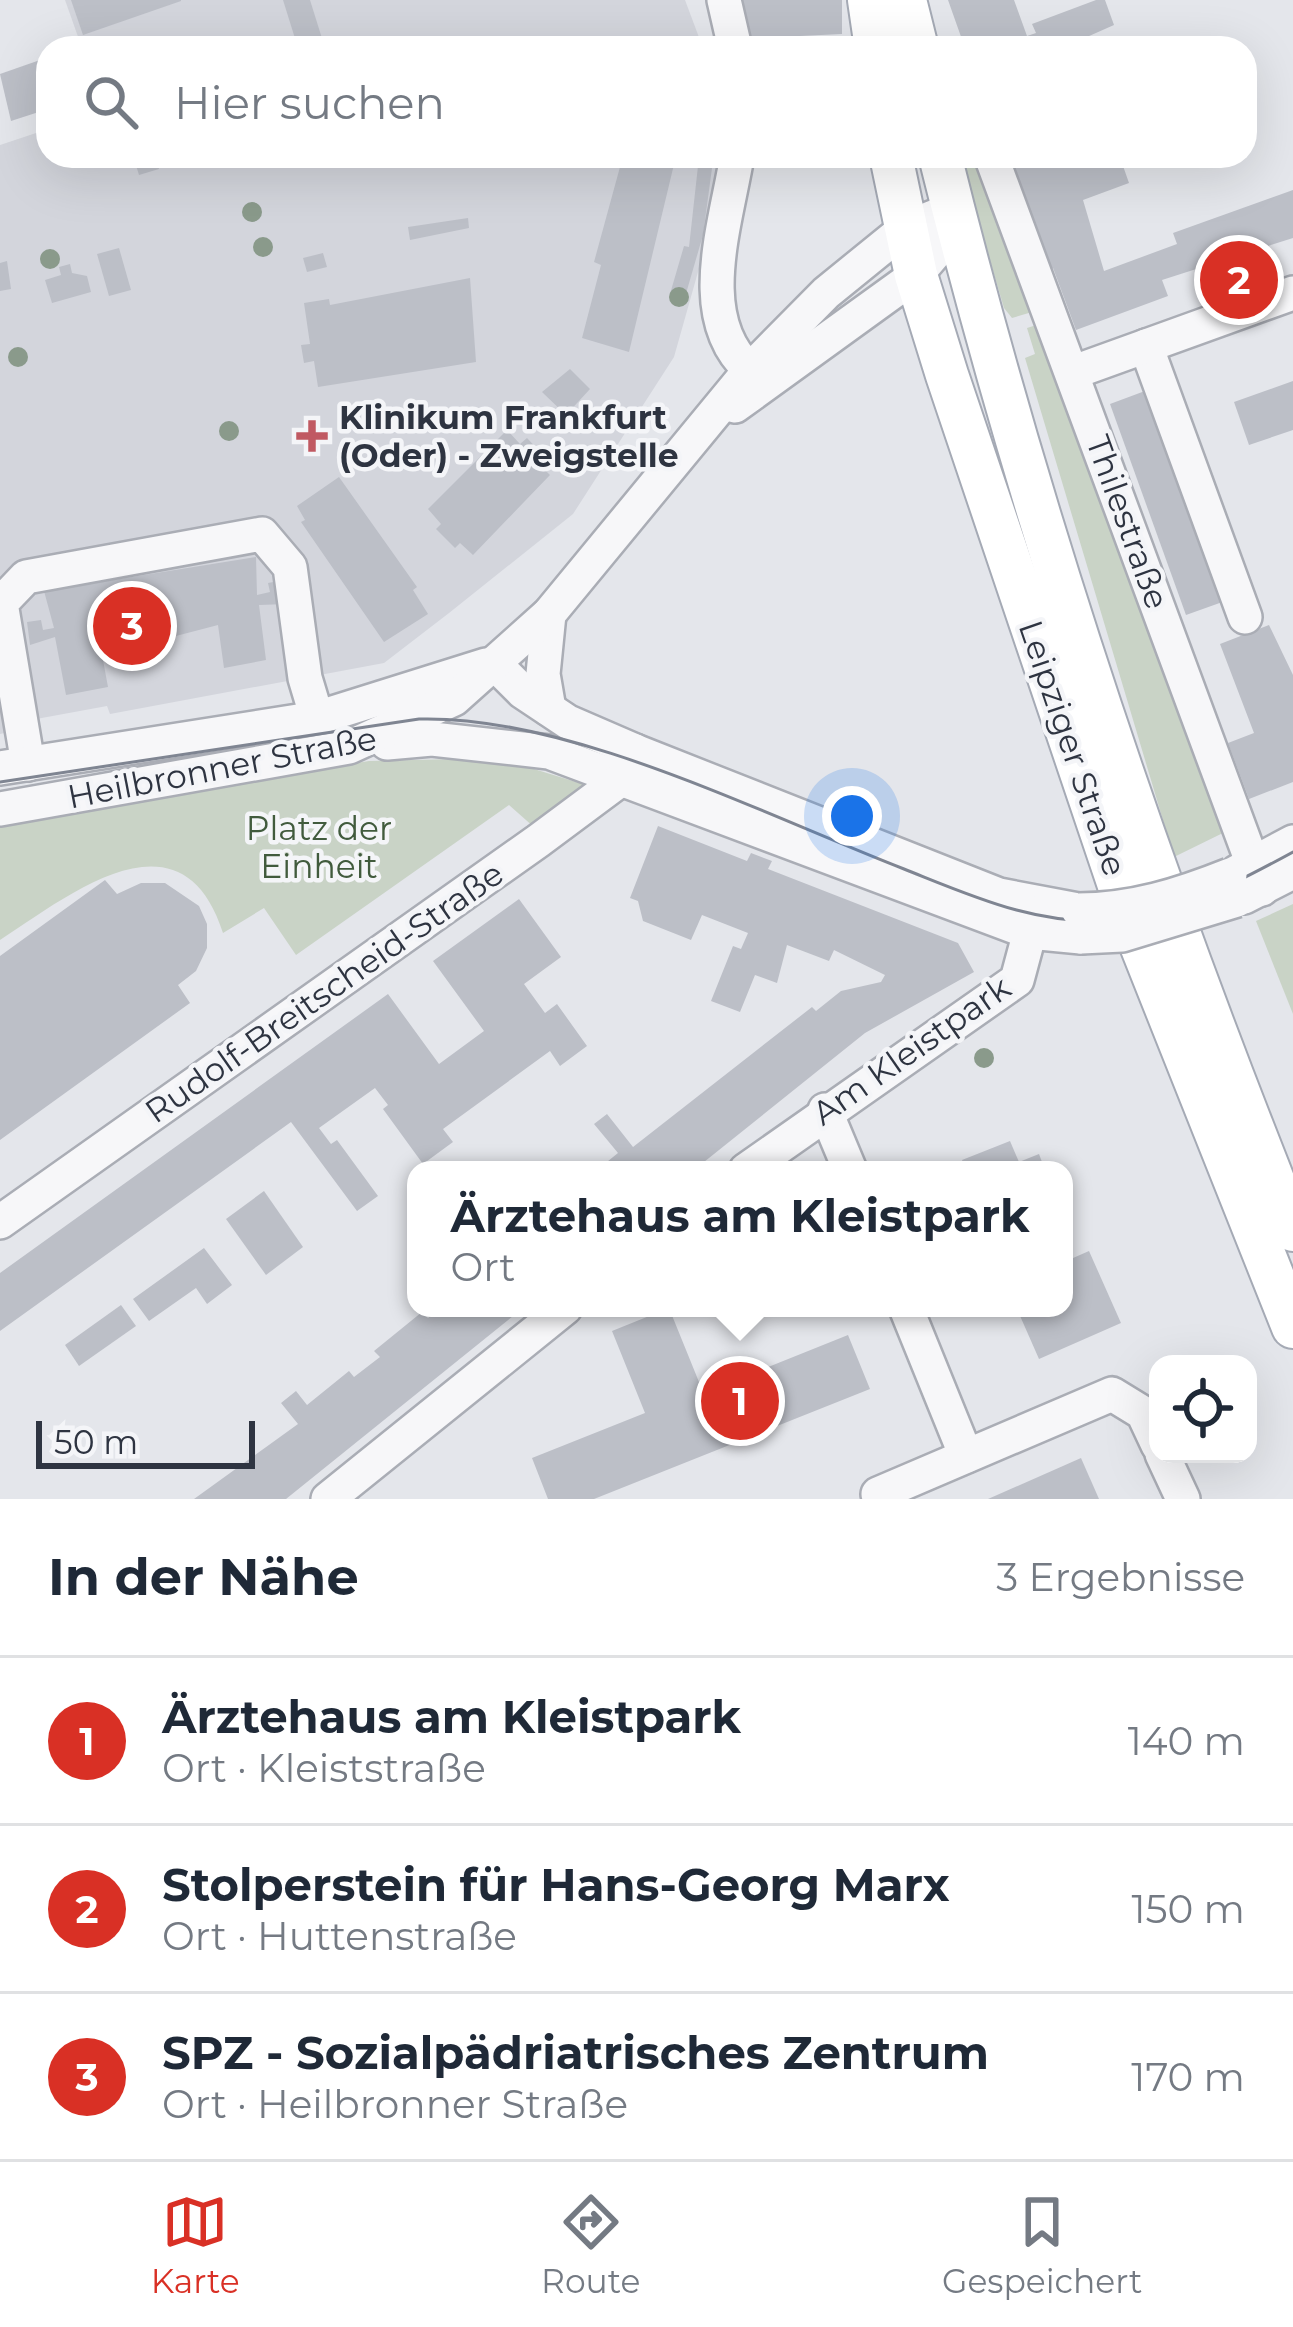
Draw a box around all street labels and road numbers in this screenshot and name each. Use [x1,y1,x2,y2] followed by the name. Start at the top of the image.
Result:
[1078,430,1178,614] street label: Thilestraße
[1011,615,1135,881] street label: Leipziger Straße
[64,717,380,817] street label: Heilbronner Straße
[137,853,511,1131] street label: Rudolf-Breitscheid-Straße
[804,967,1018,1133] street label: Am Kleistpark

